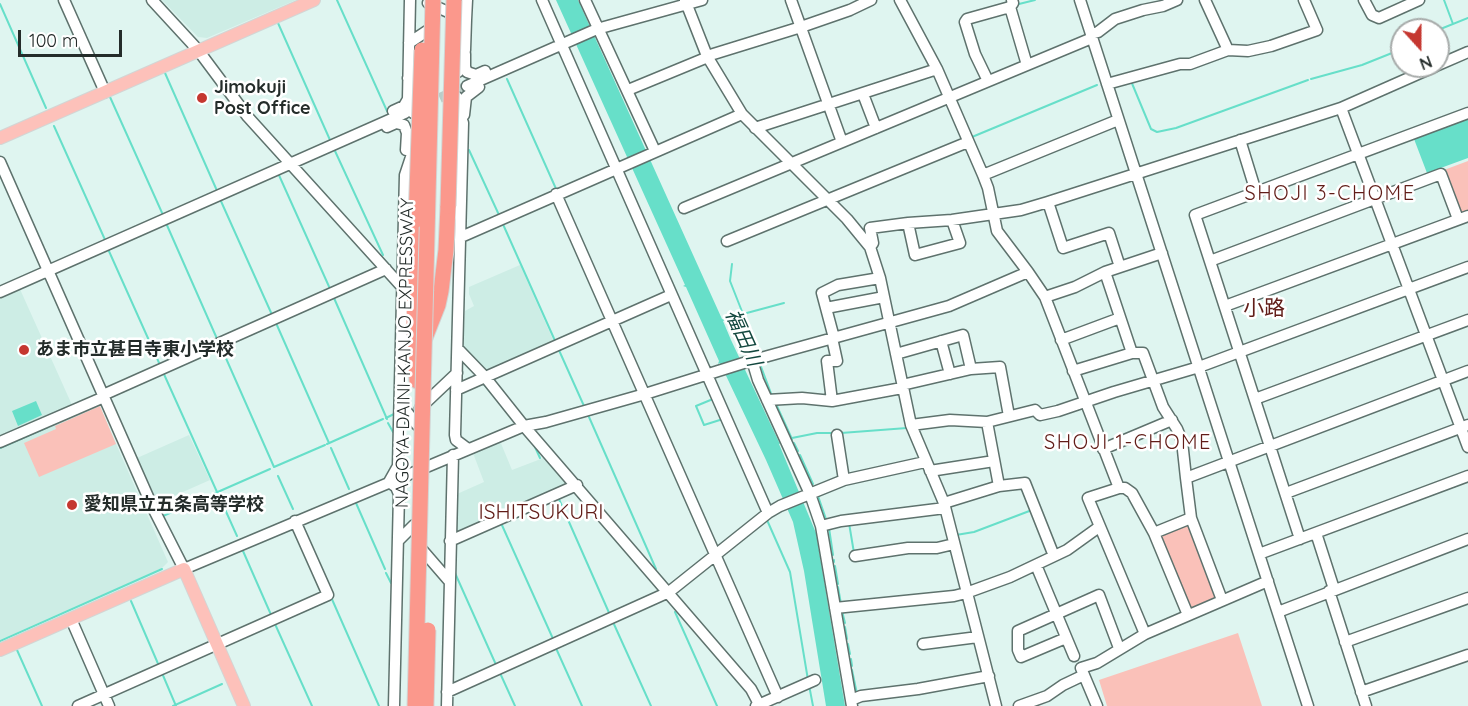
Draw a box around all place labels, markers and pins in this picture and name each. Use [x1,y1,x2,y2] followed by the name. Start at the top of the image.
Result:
[214,77,311,119] place label: Jimokuji Post Office
[195,91,209,105] marker: Jimokuji Post Office
[36,339,234,361] place label: あま市立甚目寺東小学校
[17,343,31,357] marker: あま市立甚目寺東小学校
[84,494,264,516] place label: 愛知県立五条高等学校
[65,498,79,512] marker: 愛知県立五条高等学校

